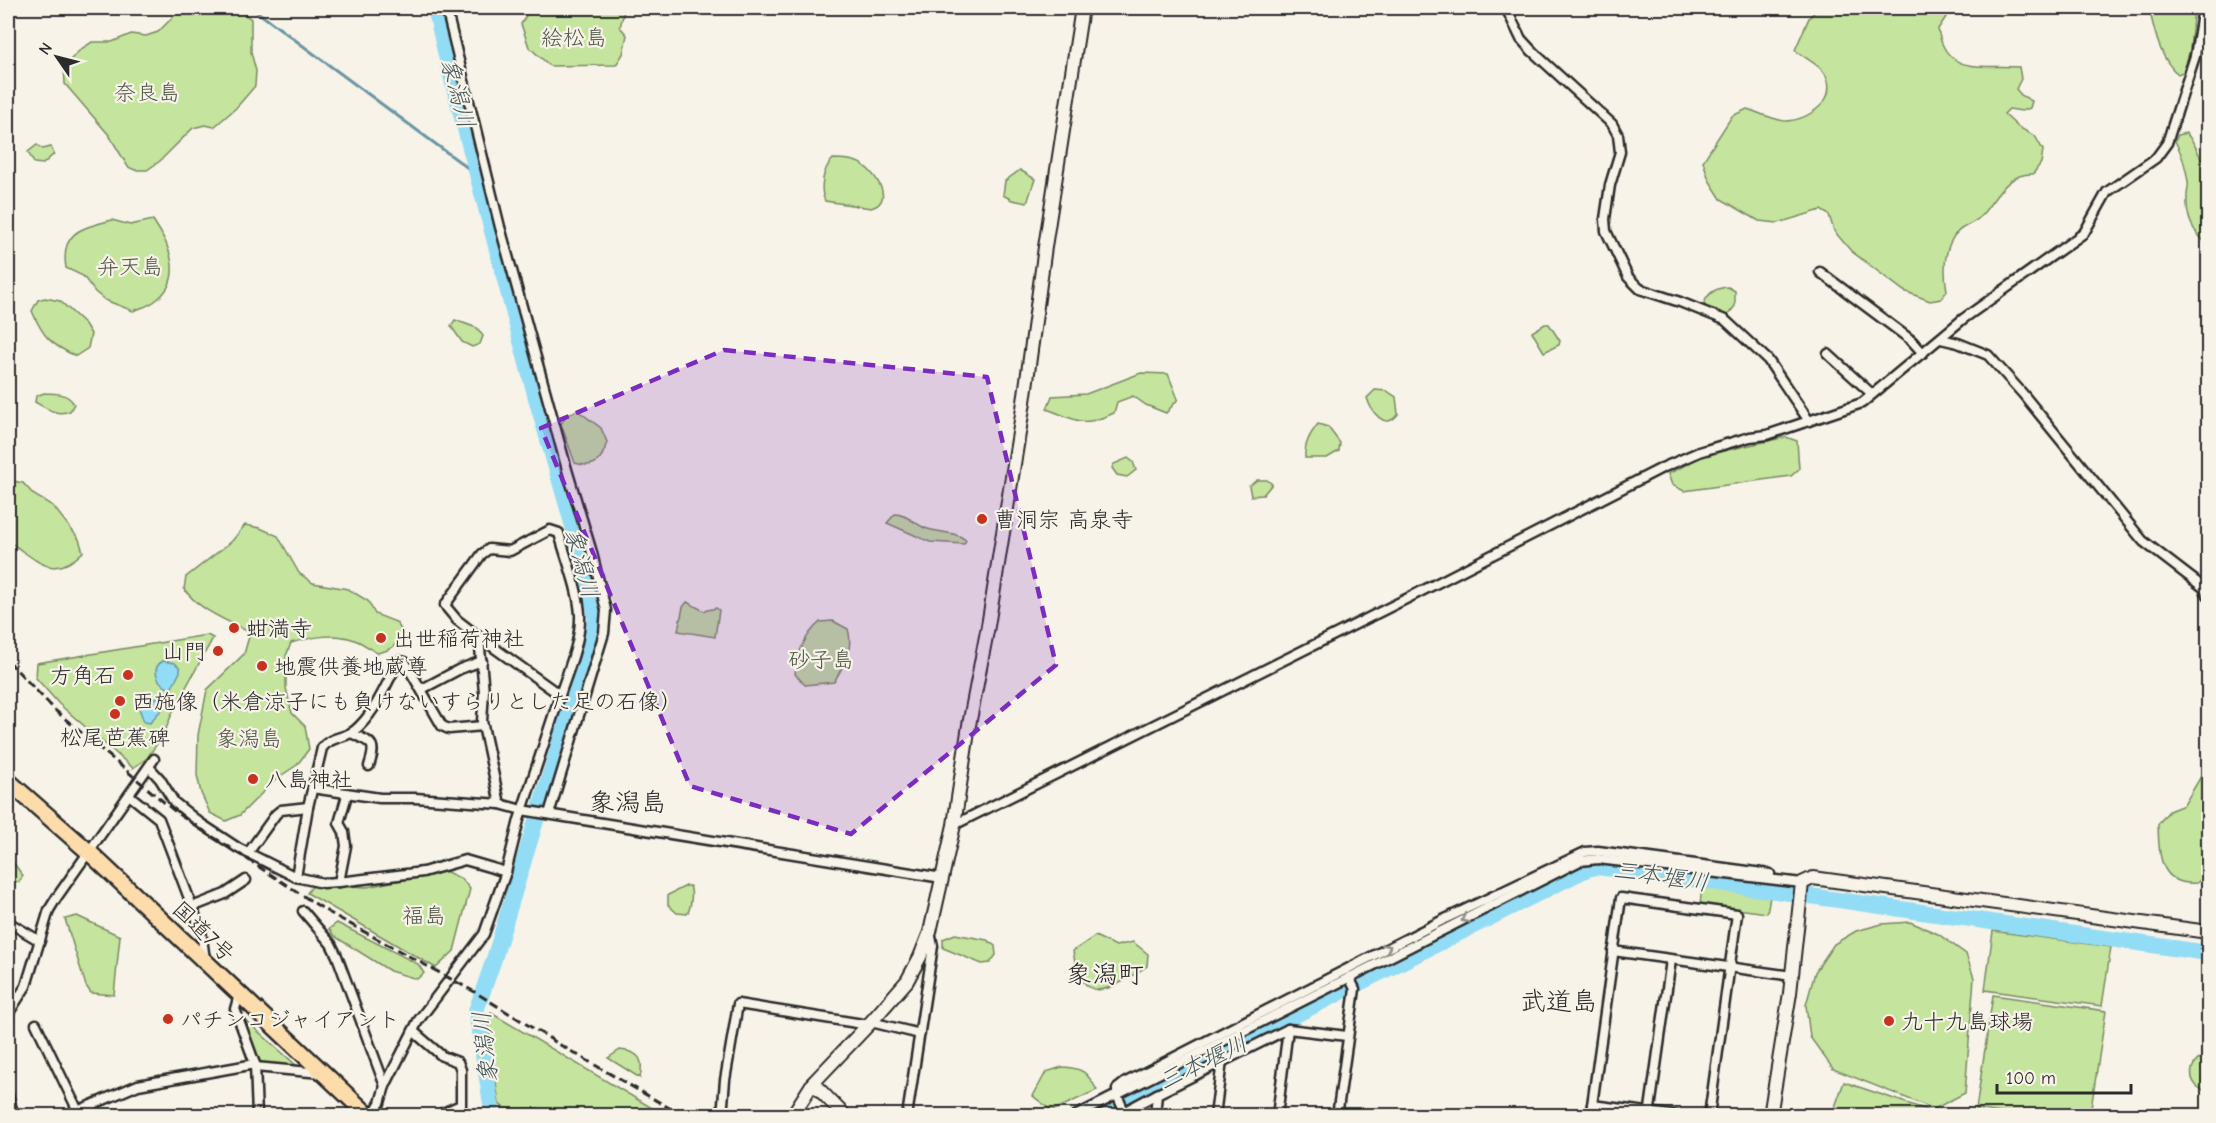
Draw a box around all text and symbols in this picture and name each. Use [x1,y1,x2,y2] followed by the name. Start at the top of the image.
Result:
[541,25,607,51] park label: 絵松島
[27,27,87,87] north arrow
[35,40,56,58] text: N
[435,55,481,131] water label: 象潟川
[114,80,180,106] park label: 奈良島
[97,254,163,280] park label: 弁天島
[994,507,1133,533] place label: 曹洞宗 高泉寺
[975,512,989,526] marker: 曹洞宗 高泉寺
[559,525,605,601] water label: 象潟川
[246,616,312,642] place label: 蚶満寺
[227,621,241,635] marker: 蚶満寺
[393,626,525,652] place label: 出世稲荷神社
[374,631,388,645] marker: 出世稲荷神社
[162,639,206,665] place label: 山門
[211,644,225,658] marker: 山門
[788,647,854,673] park label: 砂子島
[274,654,428,680] place label: 地震供養地蔵尊
[255,659,269,673] marker: 地震供養地蔵尊
[50,663,116,689] place label: 方角石
[121,668,135,682] marker: 方角石
[132,689,682,715] place label: 西施像（米倉涼子にも負けないすらりとした足の石像）
[113,694,127,708] marker: 西施像（米倉涼子にも負けないすらりとした足の石像）
[108,707,122,721] marker: 松尾芭蕉碑
[60,725,170,751] place label: 松尾芭蕉碑
[216,726,282,752] park label: 象潟島
[265,767,353,793] place label: 八島神社
[246,772,260,786] marker: 八島神社
[589,788,667,818] district label: 象潟島
[1612,855,1710,897] water label: 三本堰川
[167,896,240,968] street label: 国道7号
[402,903,446,929] park label: 福島
[1460,912,1471,923] one-way arrow
[1381,944,1392,956] one-way arrow
[1066,960,1144,990] district label: 象潟町
[1520,987,1598,1017] district label: 武道島
[180,1007,400,1033] place label: パチンコジャイアント
[1901,1009,2033,1035] place label: 九十九島球場
[467,1010,503,1084] water label: 象潟川
[161,1012,175,1026] marker: パチンコジャイアント
[1882,1014,1896,1028] marker: 九十九島球場
[1154,1028,1252,1096] water label: 三本堰川
[1997,1057,2130,1095] scale bar
[2006,1068,2056,1089] text: 100 m

